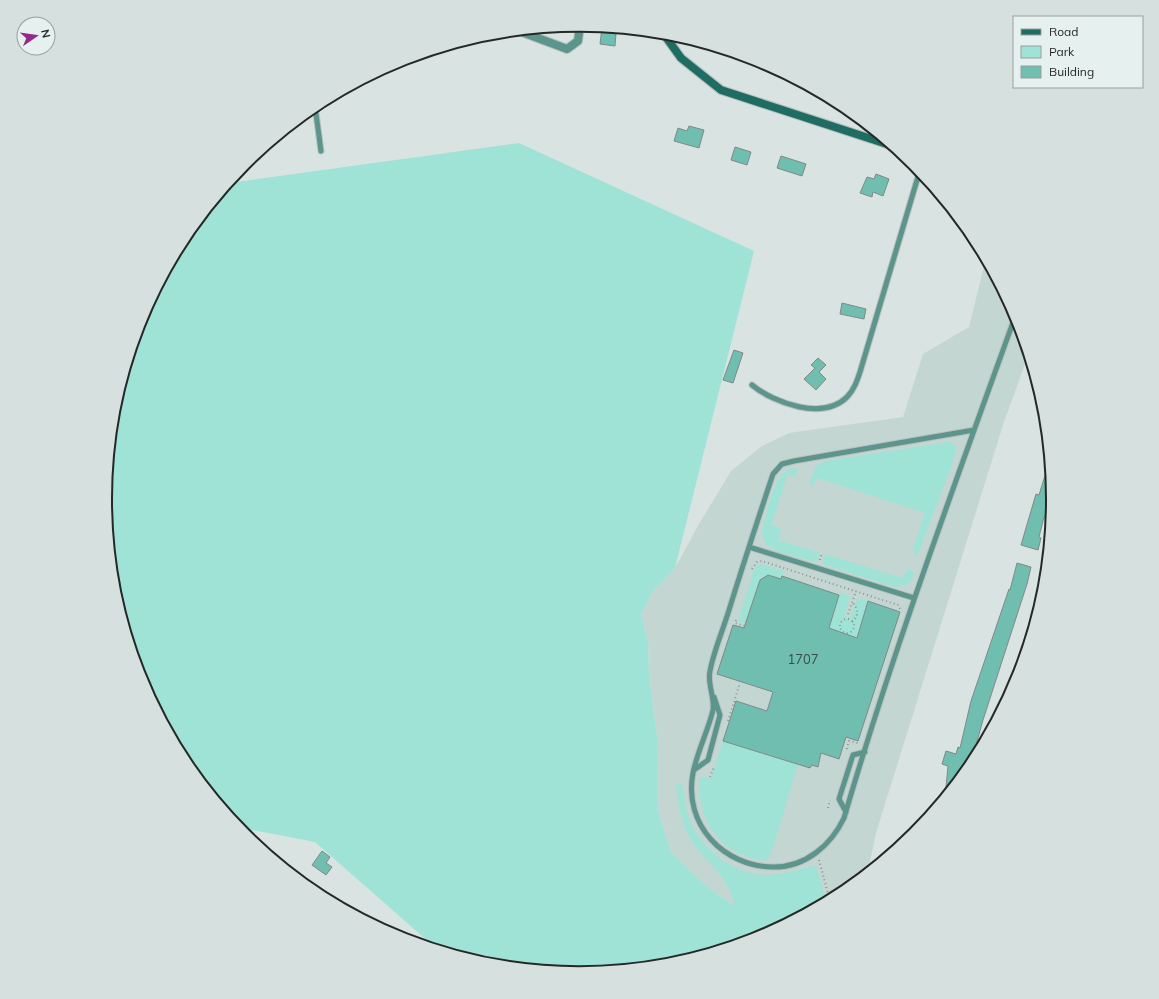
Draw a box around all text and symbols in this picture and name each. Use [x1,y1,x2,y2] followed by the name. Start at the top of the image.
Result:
[16,16,56,56] north arrow
[1013,16,1143,88] legend
[1049,24,1078,39] text: Road
[38,28,53,39] text: N
[1049,44,1075,59] text: Park
[1049,64,1094,79] text: Building
[787,651,819,667] house number: 1707

